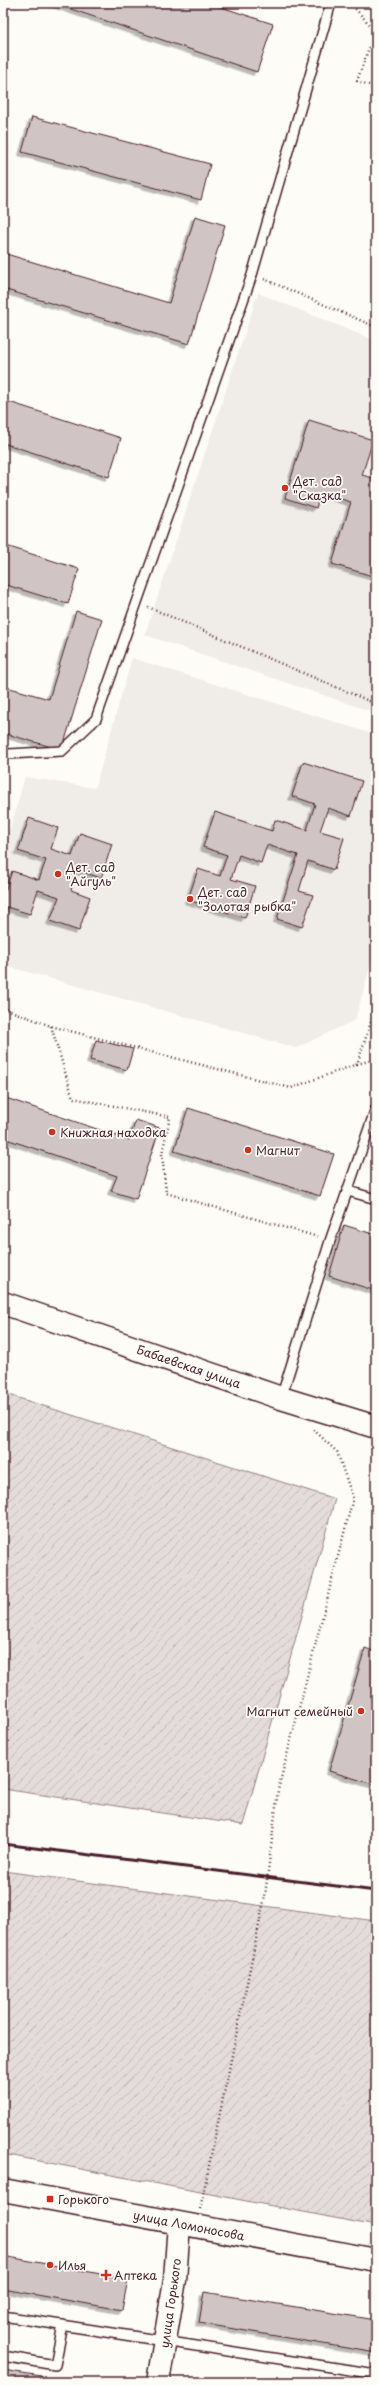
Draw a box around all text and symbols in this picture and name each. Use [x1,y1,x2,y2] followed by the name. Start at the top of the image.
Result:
[292,472,346,504] place label: Дет. сад "Сказка"
[280,483,290,493] marker: Дет. сад "Сказка"
[65,858,116,890] place label: Дет. сад "Айгуль"
[53,869,63,879] marker: Дет. сад "Айгуль"
[197,883,296,915] place label: Дет. сад "Золотая рыбка"
[185,894,195,904] marker: Дет. сад "Золотая рыбка"
[60,1123,167,1141] place label: Книжная находка
[47,1127,57,1137] marker: Книжная находка
[256,1141,301,1159] place label: Магнит
[243,1145,253,1155] marker: Магнит
[134,1340,244,1392] street label: Бабаевская улица
[247,1702,353,1720] place label: Магнит семейный
[356,1706,366,1716] marker: Магнит семейный
[58,2190,109,2208] place label: Горького
[45,2194,55,2204] marker: Горького
[132,2205,247,2245] street label: улица Ломоносова
[58,2256,86,2274] place label: Илья
[155,2257,185,2349] street label: улица Горького
[45,2260,55,2270] marker: Илья
[114,2266,158,2284] place label: Аптека
[101,2270,111,2280] marker: Аптека

